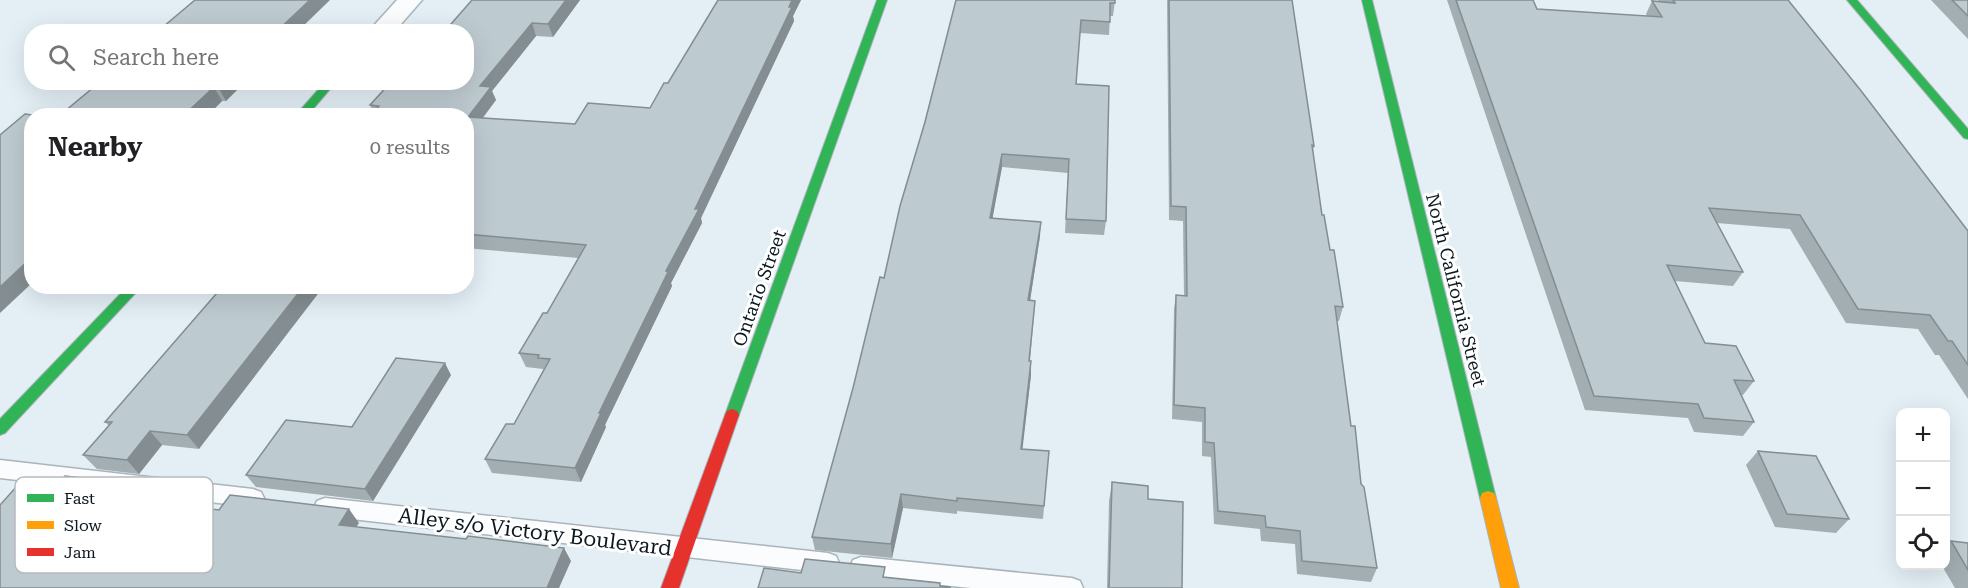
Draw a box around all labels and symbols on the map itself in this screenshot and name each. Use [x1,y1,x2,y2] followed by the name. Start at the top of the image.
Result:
[1422,191,1490,389] street label: North California Street
[728,227,790,349] street label: Ontario Street
[15,477,213,573] legend
[64,489,95,508] text: Fast
[397,503,674,561] street label: Alley s/o Victory Boulevard
[64,516,102,535] text: Slow
[64,543,96,562] text: Jam

